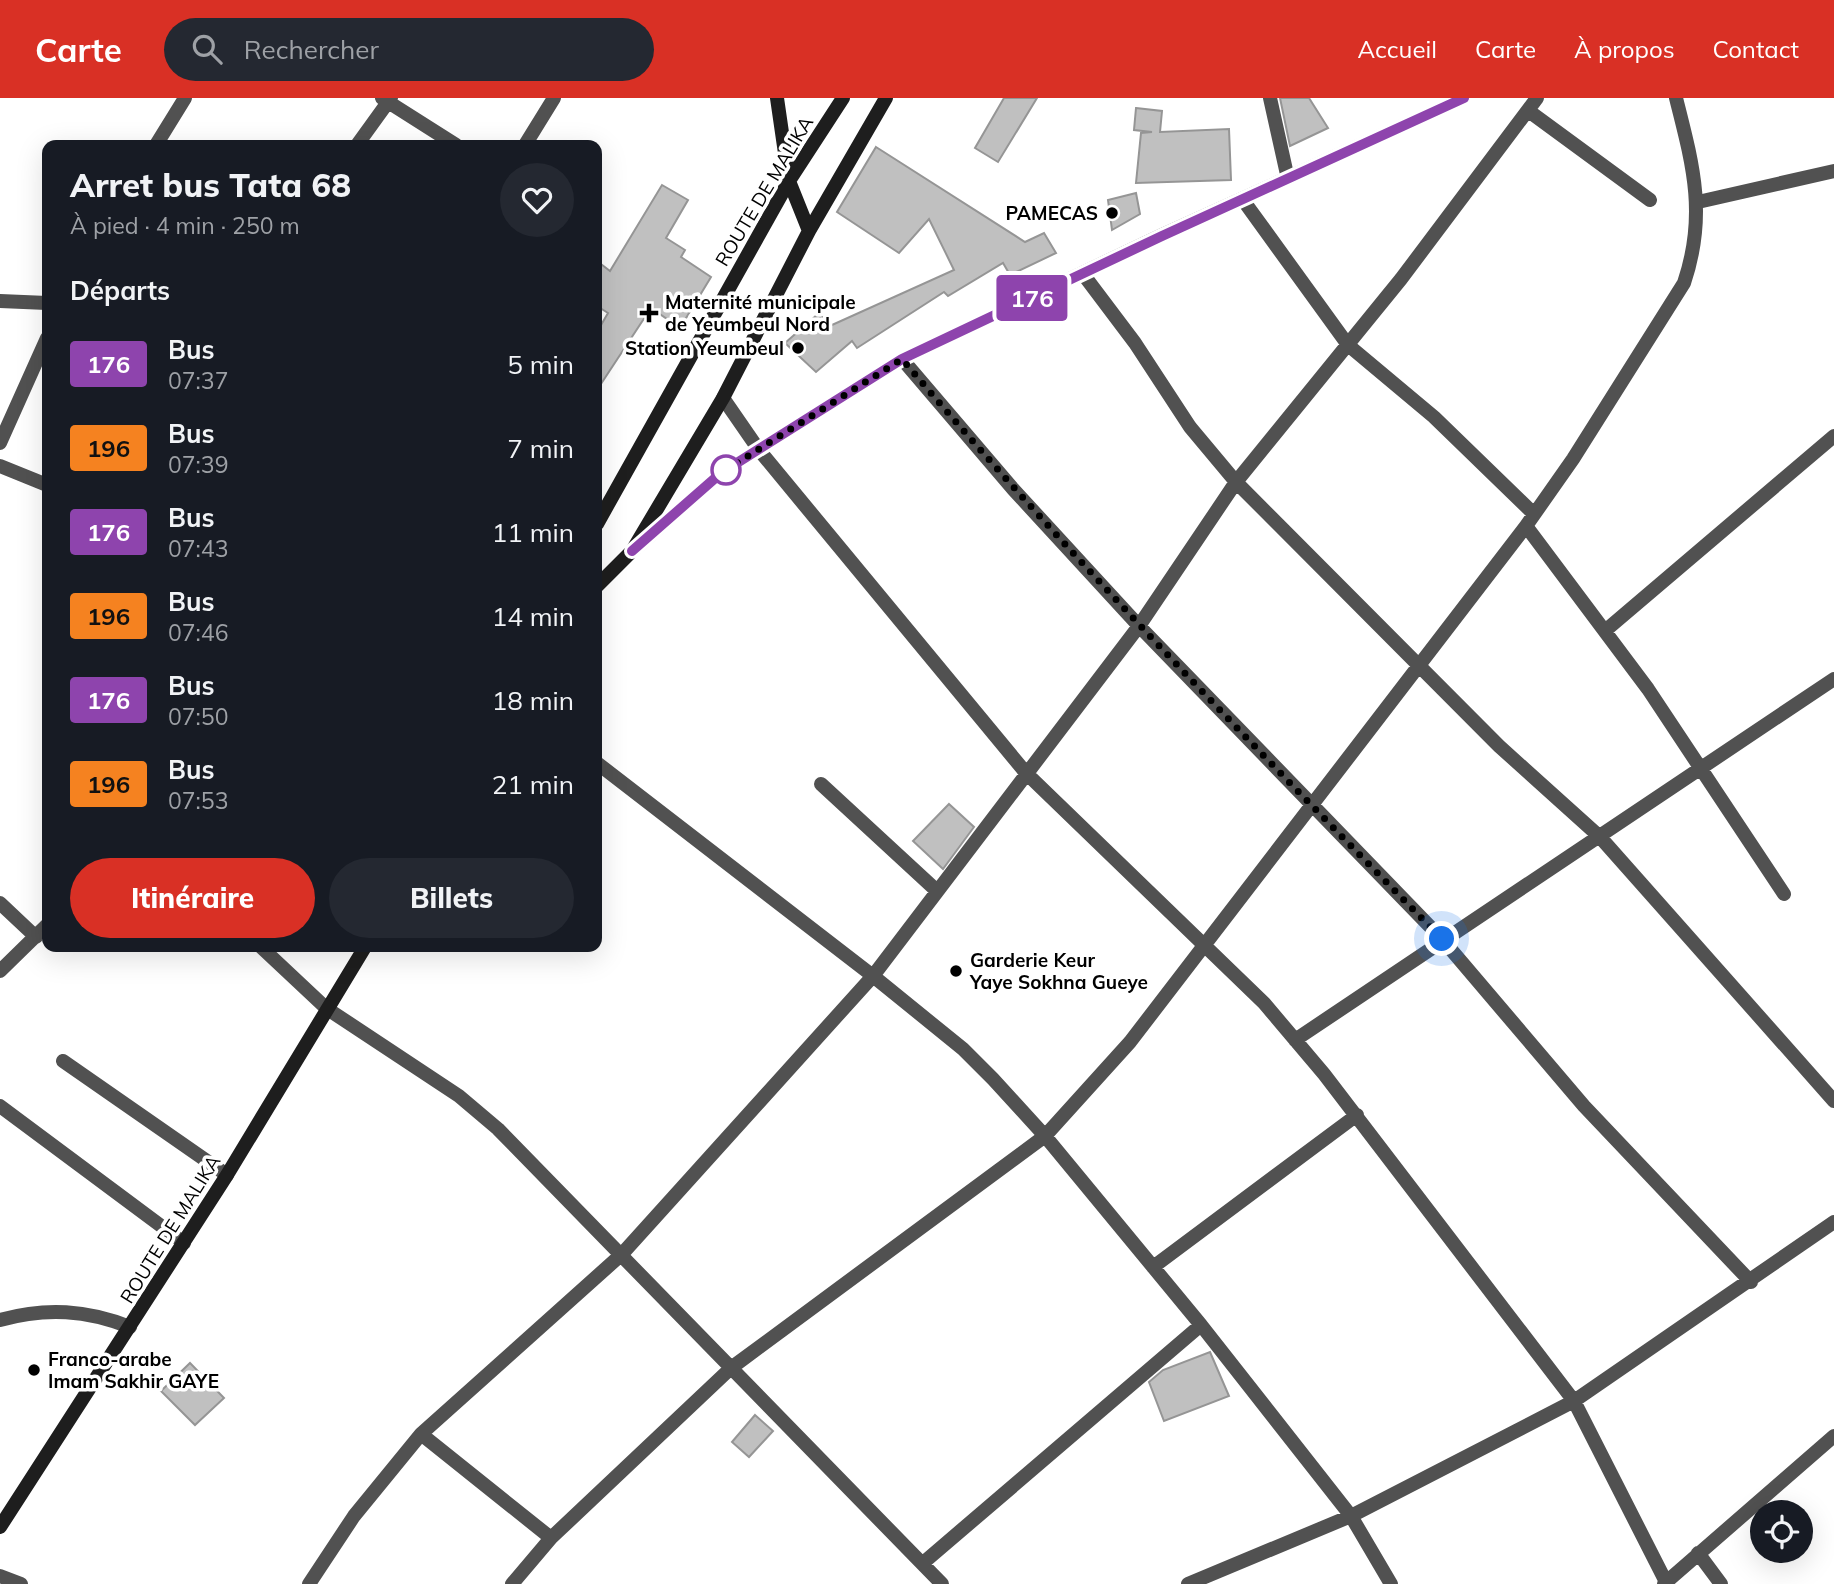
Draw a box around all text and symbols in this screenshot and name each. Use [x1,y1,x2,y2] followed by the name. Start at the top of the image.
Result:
[164,18,654,81] search box
[35,29,122,70] text: Carte
[188,30,226,68] icon: search
[244,33,379,66] text: Rechercher
[1358,34,1437,64] text: Accueil
[1475,34,1536,64] text: Carte
[1574,34,1675,64] text: À propos
[1713,34,1799,64] text: Contact
[710,112,818,270] street label: ROUTE DE MALIKA
[500,163,574,237] button: heart
[70,164,351,205] text: Arret bus Tata 68
[1006,201,1098,225] place label: PAMECAS
[1104,205,1120,221] marker: PAMECAS
[70,211,300,240] text: À pied · 4 min · 250 m
[70,274,170,307] text: Départs
[992,275,1072,321] line badge: 176
[1010,283,1054,313] text: 176
[665,290,856,336] place label: Maternité municipale de Yeumbeul Nord
[639,303,659,323] marker: Maternité municipale de Yeumbeul Nord
[168,333,214,366] text: Bus
[625,336,784,360] place label: Station Yeumbeul
[790,340,806,356] marker: Station Yeumbeul
[507,348,574,381] text: 5 min
[87,349,130,379] text: 176
[168,366,228,395] text: 07:37
[168,417,214,450] text: Bus
[507,432,574,465] text: 7 min
[87,433,130,463] text: 196
[168,450,228,479] text: 07:39
[711,455,741,485] unlabelled marker
[168,501,214,534] text: Bus
[492,516,574,549] text: 11 min
[87,517,130,547] text: 176
[168,534,228,563] text: 07:43
[168,585,214,618] text: Bus
[492,600,574,633] text: 14 min
[87,601,130,631] text: 196
[168,618,228,647] text: 07:46
[168,669,214,702] text: Bus
[492,684,574,717] text: 18 min
[87,685,130,715] text: 176
[168,702,228,731] text: 07:50
[168,753,214,786] text: Bus
[492,768,574,801] text: 21 min
[87,769,130,799] text: 196
[168,786,228,815] text: 07:53
[70,858,315,938] button: Itinéraire
[329,858,574,938] button: Billets
[1424,921,1459,956] your location
[969,948,1148,994] place label: Garderie Keur Yaye Sokhna Gueye
[948,963,964,979] marker: Garderie Keur Yaye Sokhna Gueye
[115,1150,225,1308] street label: ROUTE DE MALIKA
[48,1347,219,1393] place label: Franco-arabe Imam Sakhir GAYE
[26,1362,42,1378] marker: Franco-arabe Imam Sakhir GAYE
[1750,1500,1813,1563] map controls
[1750,1500,1813,1563] button: locate

